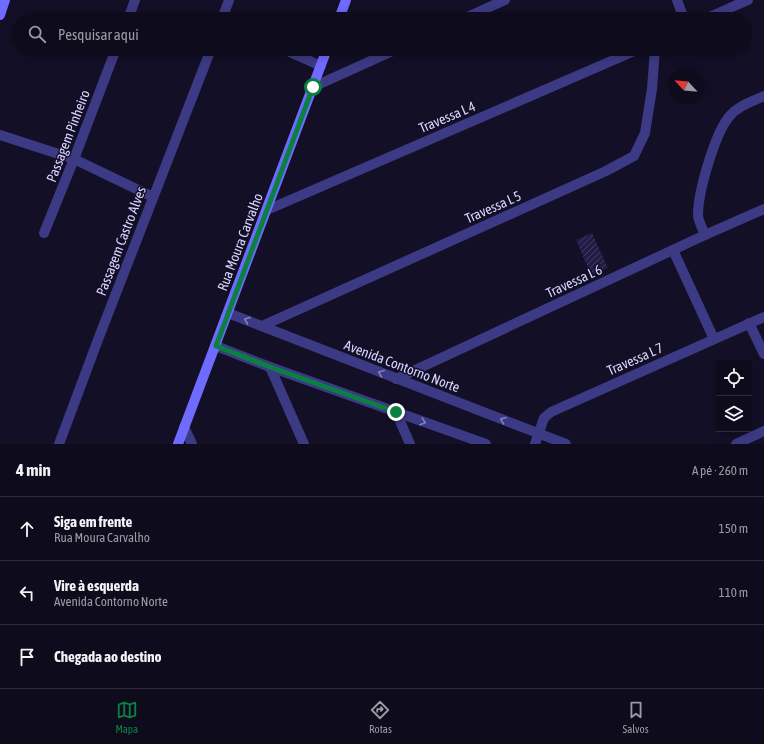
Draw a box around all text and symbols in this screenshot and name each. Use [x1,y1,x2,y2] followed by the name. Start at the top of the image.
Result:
[12,12,752,56] search box
[26,23,48,45] icon: search
[58,26,139,43] text: Pesquisar aqui
[668,68,704,104] north arrow
[304,78,322,96] route start
[43,88,93,184] street label: Passagem Pinheiro
[416,98,478,136] street label: Travessa L 4
[93,184,149,298] street label: Passagem Castro Alves
[462,188,524,226] street label: Travessa L 5
[214,191,266,293] street label: Rua Moura Carvalho
[543,261,605,301] street label: Travessa L 6
[244,317,251,325] one-way arrow
[342,337,462,395] street label: Avenida Contorno Norte
[604,340,666,378] street label: Travessa L 7
[716,360,752,432] map controls
[716,360,752,396] button: locate
[378,370,386,378] one-way arrow
[716,396,752,432] button: layers
[387,403,405,421] route end
[499,416,506,424] one-way arrow
[420,417,427,425] one-way arrow
[16,460,51,480] text: 4 min
[692,463,748,478] text: A pé · 260 m
[54,513,132,530] text: Siga em frente
[16,518,38,540] icon: ahead
[719,521,748,536] text: 150 m
[54,530,150,545] text: Rua Moura Carvalho
[54,577,139,594] text: Vire à esquerda
[16,582,38,604] icon: left
[719,585,748,600] text: 110 m
[54,594,168,609] text: Avenida Contorno Norte
[16,646,38,668] icon: arrive
[54,648,162,665] text: Chegada ao destino
[115,699,138,735] tab: Mapa
[369,699,392,735] tab: Rotas
[623,699,649,735] tab: Salvos

